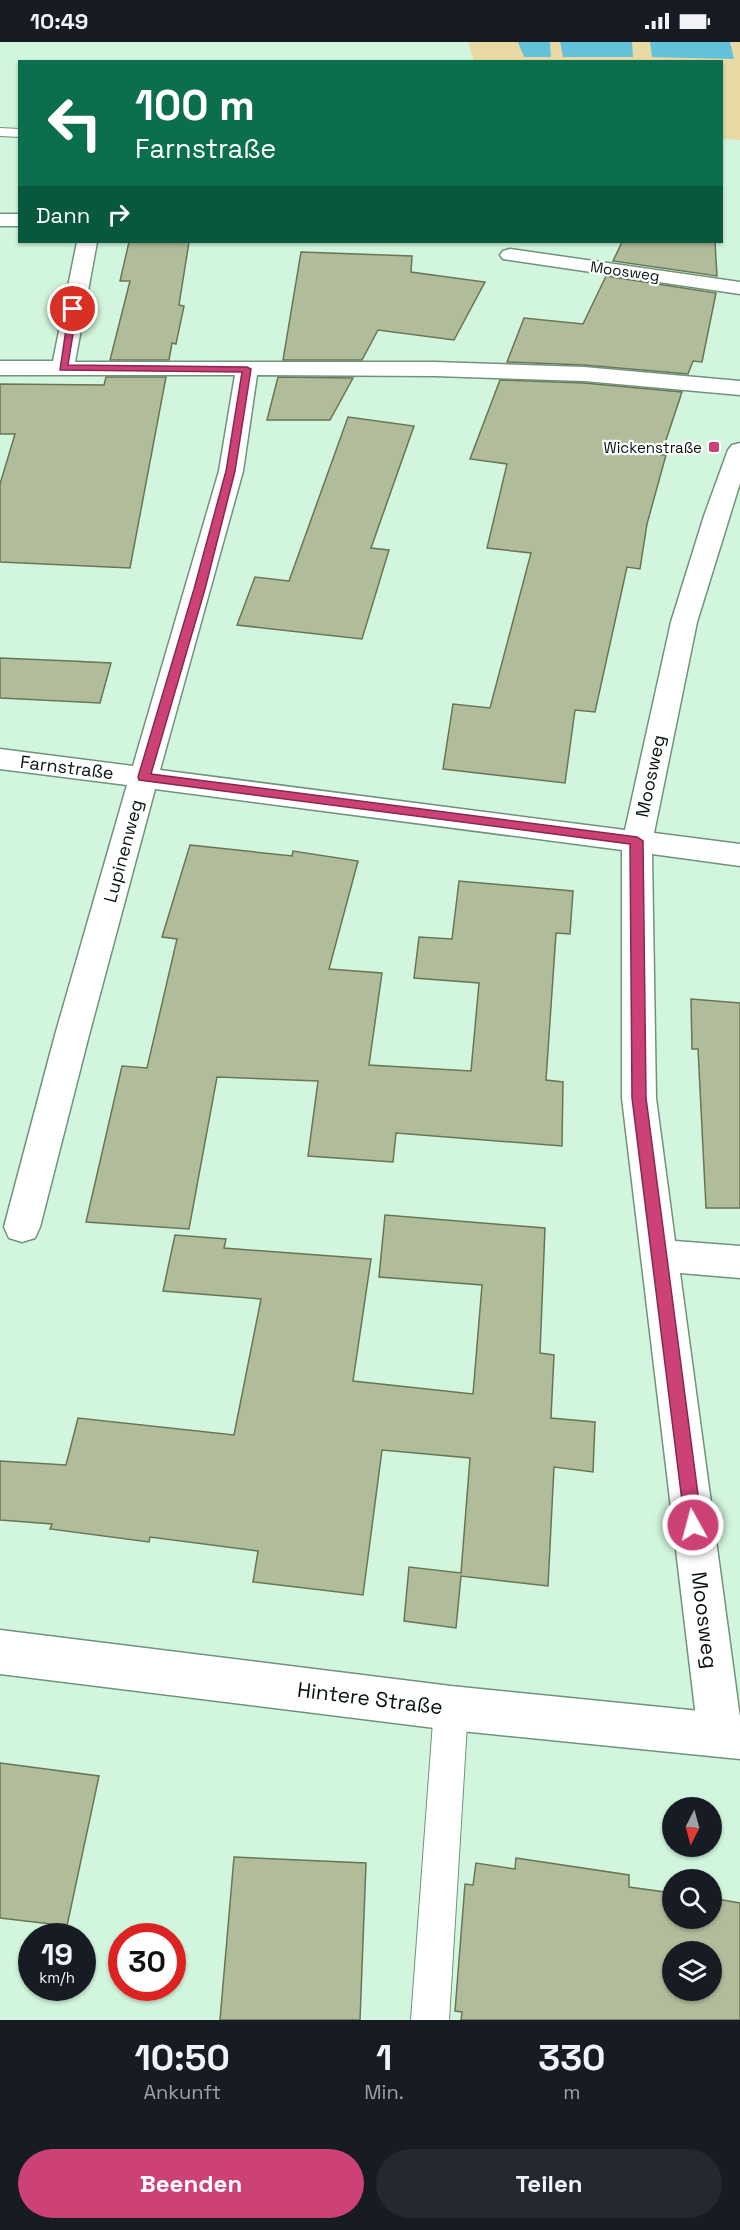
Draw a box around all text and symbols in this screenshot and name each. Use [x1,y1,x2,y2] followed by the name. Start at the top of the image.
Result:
[30,7,88,35] text: 10:49
[135,79,255,132] text: 100 m
[36,84,114,162] icon: left
[135,131,276,166] text: Farnstraße
[102,198,135,231] icon: right
[36,201,90,229] text: Dann
[589,257,661,285] street label: Moosweg
[47,283,98,334] pin
[56,292,89,325] icon: arrive
[604,438,702,457] place label: Wickenstraße
[707,440,721,454] marker: Wickenstraße
[630,733,670,819] street label: Moosweg
[19,750,115,784] street label: Farnstraße
[98,797,148,905] street label: Lupinenweg
[661,1493,725,1557] position arrow
[686,1570,724,1670] street label: Moosweg
[296,1676,444,1720] street label: Hintere Straße
[662,1797,722,1857] north arrow
[662,1797,722,2001] map controls
[662,1869,722,1929] button: search
[108,1923,186,2001] speed limit sign: 30
[41,1935,73,1974] text: 19
[662,1941,722,2001] button: layers
[39,1968,75,1987] text: km/h
[135,2035,230,2081] text: 10:50
[376,2035,392,2081] text: 1
[538,2035,605,2081] text: 330
[143,2079,221,2105] text: Ankunft
[364,2079,404,2105] text: Min.
[563,2079,581,2105] text: m
[18,2149,364,2218] button: Beenden
[376,2149,722,2218] button: Teilen

